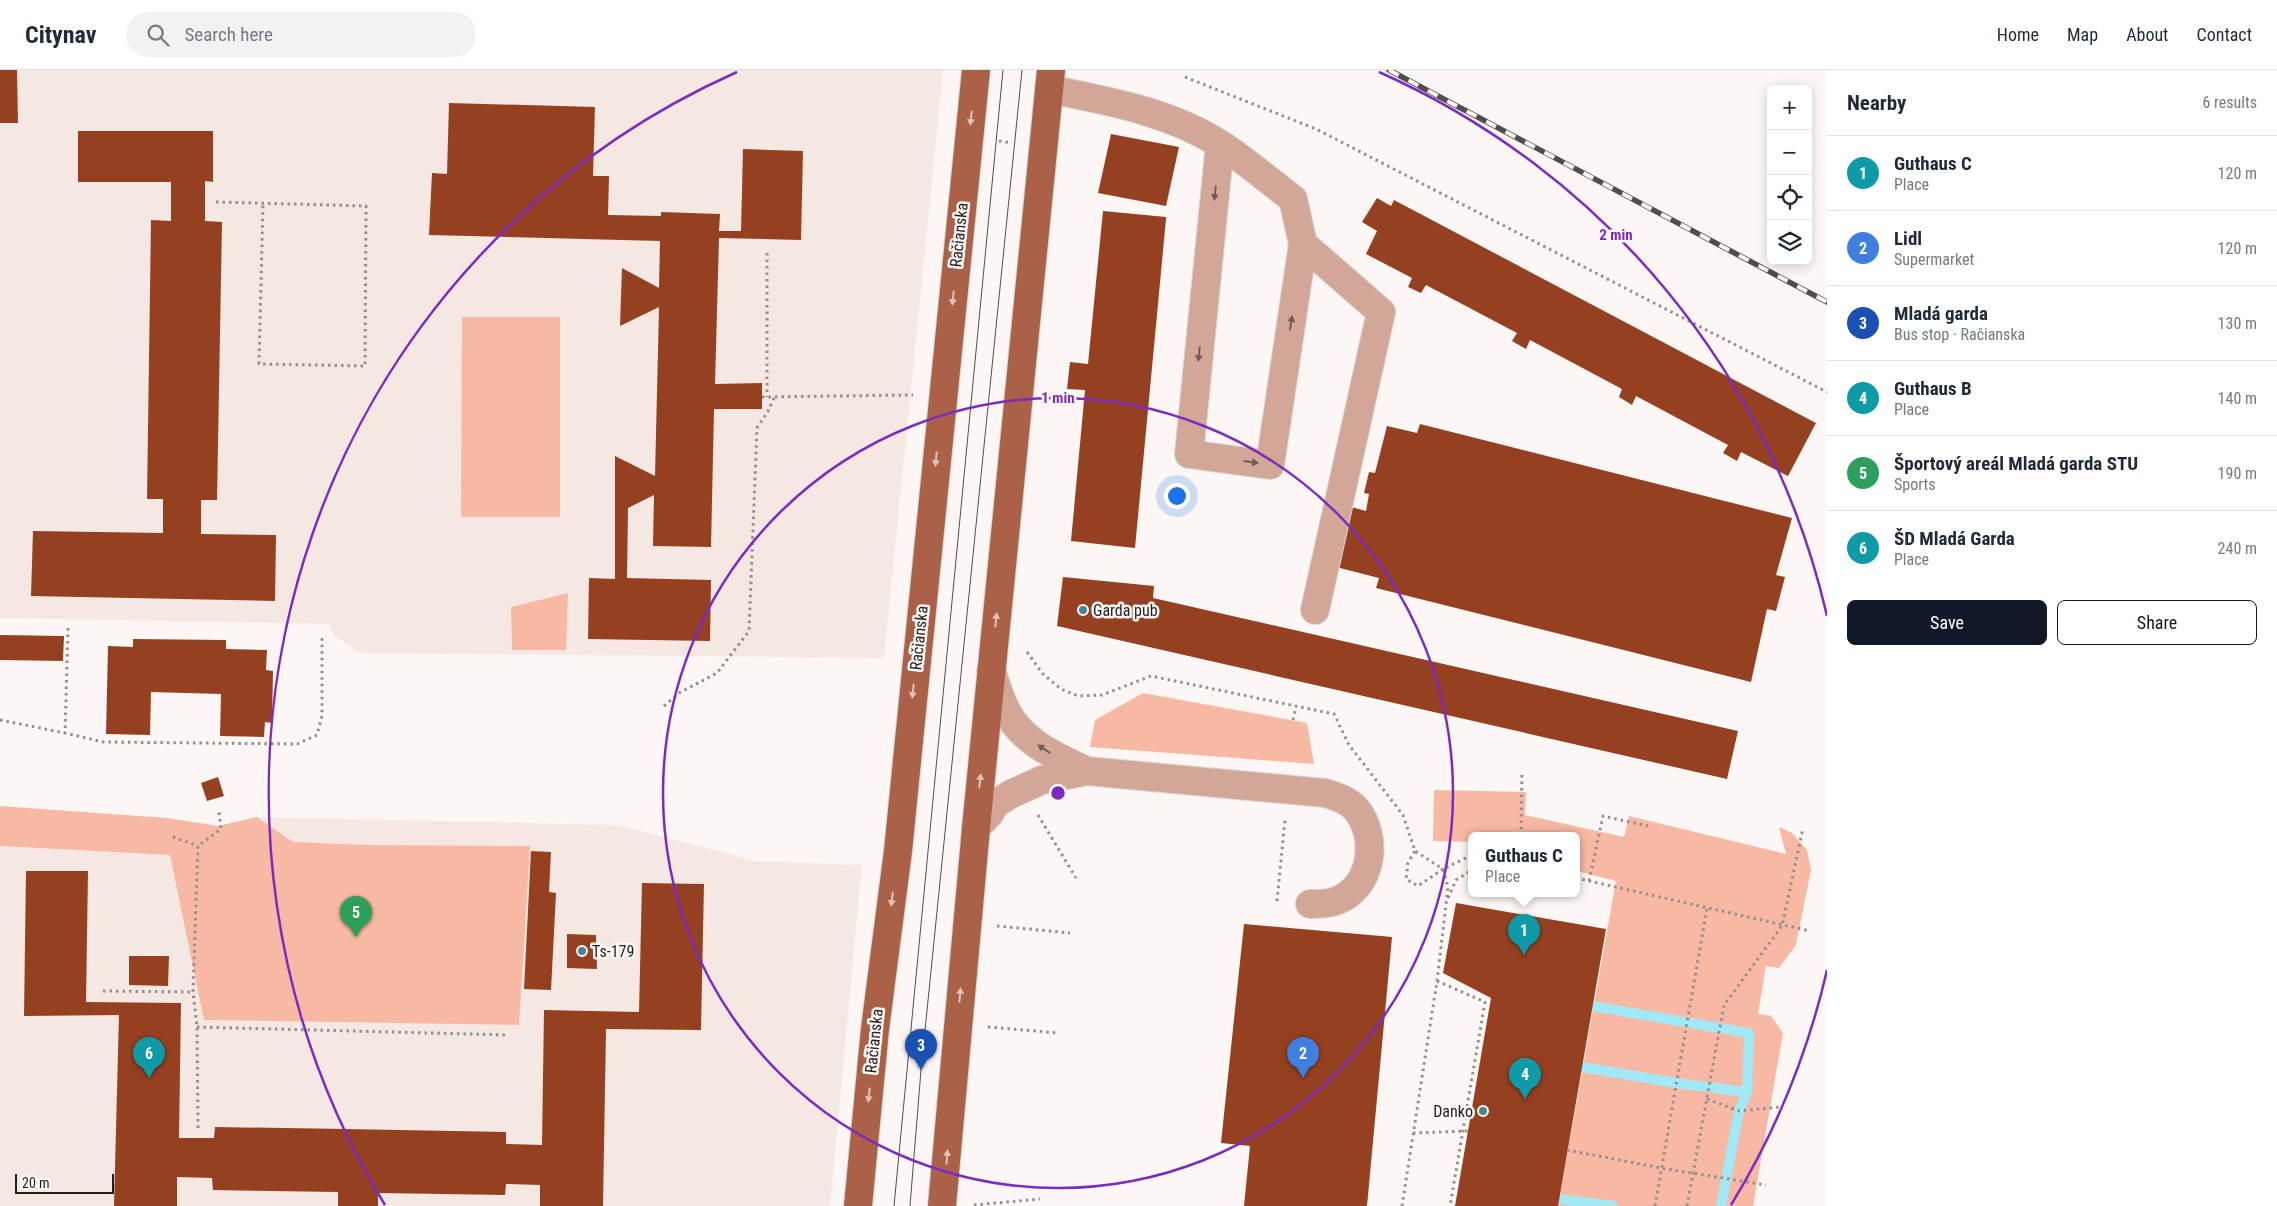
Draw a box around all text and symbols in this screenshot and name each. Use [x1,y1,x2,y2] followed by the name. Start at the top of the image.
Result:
[126,12,476,57] search box
[25,21,96,49] text: Citynav
[144,21,172,49] icon: search
[184,23,273,46] text: Search here
[1997,24,2039,45] text: Home
[2067,24,2098,45] text: Map
[2126,24,2168,45] text: About
[2196,24,2252,45] text: Contact
[1767,85,1812,265] map controls
[1767,85,1812,130] button: +
[1847,91,1906,115] text: Nearby
[2202,93,2257,112] text: 6 results
[967,111,975,127] one-way arrow
[1767,130,1812,175] button: −
[1894,152,1972,175] text: Guthaus C
[1859,164,1867,183] text: 1
[2218,164,2257,183] text: 120 m
[1767,175,1812,220] button: locate
[1894,175,1929,194] text: Place
[1211,185,1219,201] one-way arrow
[946,202,972,268] street label: Račianska
[1767,220,1812,265] button: layers
[1599,226,1633,244] text: 2 min
[1894,227,1922,250] text: Lidl
[1859,239,1867,258] text: 2
[2218,239,2257,258] text: 120 m
[1894,250,1974,269] text: Supermarket
[948,290,956,306] one-way arrow
[1894,302,1988,325] text: Mladá garda
[1859,314,1867,333] text: 3
[2218,314,2257,333] text: 130 m
[1288,315,1296,331] one-way arrow
[1894,325,2025,344] text: Bus stop · Račianska
[1195,347,1203,363] one-way arrow
[1894,377,1972,400] text: Guthaus B
[1041,389,1075,407] text: 1 min
[1859,389,1867,408] text: 4
[2218,389,2257,408] text: 140 m
[1894,400,1929,419] text: Place
[932,451,940,467] one-way arrow
[1894,452,2138,475] text: Športový areál Mladá garda STU
[1244,459,1260,467] one-way arrow
[1859,464,1867,483] text: 5
[2218,464,2257,483] text: 190 m
[1894,475,1936,494] text: Sports
[1164,483,1190,509] your location
[1894,527,2015,550] text: ŠD Mladá Garda
[1859,539,1867,558] text: 6
[2218,539,2257,558] text: 240 m
[1894,550,1929,569] text: Place
[1847,600,2047,645] button: Save
[2057,600,2257,645] button: Share
[1093,601,1158,620] place label: Garda pub
[1077,604,1089,616] marker: Garda pub
[906,605,932,671] street label: Račianska
[992,611,1000,627] one-way arrow
[909,683,917,699] one-way arrow
[1037,744,1050,754] one-way arrow
[976,773,984,789] one-way arrow
[1049,784,1067,802] centre of rings
[1468,832,1580,897] popup
[1485,844,1563,867] text: Guthaus C
[1485,867,1520,886] text: Place
[887,891,895,907] one-way arrow
[340,896,372,937] pin: 5
[1508,914,1540,955] pin: 1
[592,942,634,961] place label: Ts-179
[576,945,588,957] marker: Ts-179
[956,987,964,1003] one-way arrow
[861,1008,887,1074] street label: Račianska
[905,1029,937,1070] pin: 3
[133,1037,165,1078] pin: 6
[1287,1037,1319,1078] pin: 2
[1509,1058,1541,1099] pin: 4
[865,1087,873,1103] one-way arrow
[1433,1102,1473,1121] place label: Danko
[1477,1105,1489,1117] marker: Danko
[943,1149,951,1165] one-way arrow
[15,1171,114,1194] scale bar
[22,1175,50,1191] text: 20 m

